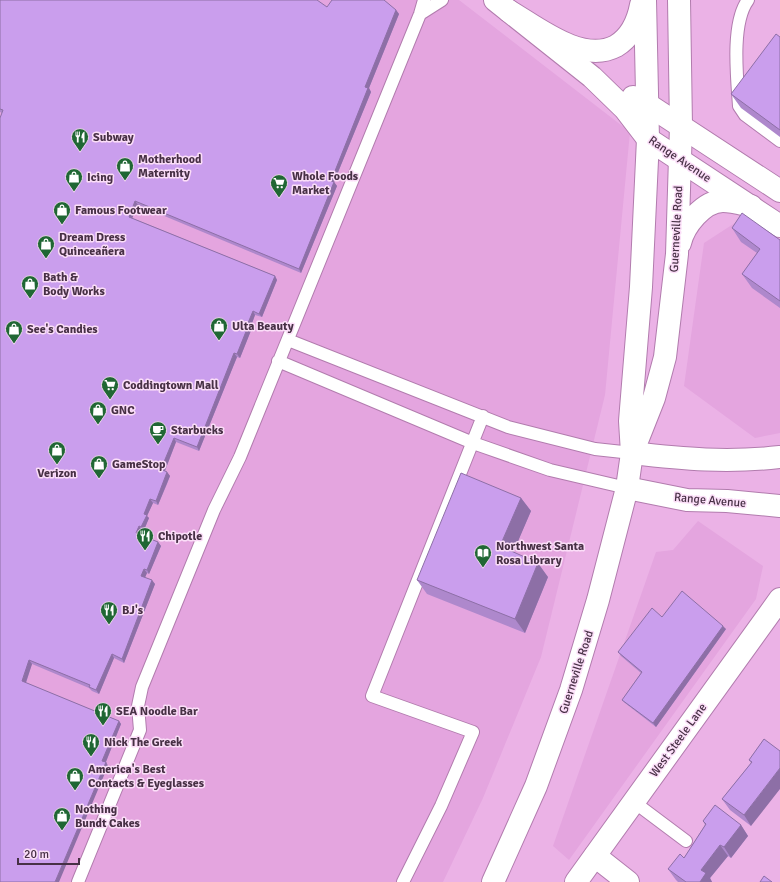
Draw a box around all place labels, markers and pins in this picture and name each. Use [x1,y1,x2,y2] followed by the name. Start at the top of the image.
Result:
[70,127,90,152] restaurant icon: Subway
[93,130,134,145] place label: Subway
[138,152,202,181] place label: Motherhood Maternity
[115,156,135,181] shop icon: Motherhood Maternity
[64,167,84,192] shop icon: Icing
[292,169,359,198] place label: Whole Foods Market
[87,170,114,185] place label: Icing
[269,173,289,198] supermarket icon: Whole Foods Market
[52,200,72,225] shop icon: Famous Footwear
[75,203,167,218] place label: Famous Footwear
[59,230,126,259] place label: Dream Dress Quinceañera
[36,234,56,259] shop icon: Dream Dress Quinceañera
[43,270,105,299] place label: Bath & Body Works
[20,274,40,299] shop icon: Bath & Body Works
[209,316,229,341] shop icon: Ulta Beauty
[4,319,24,344] shop icon: See's Candies
[232,319,294,334] place label: Ulta Beauty
[27,322,98,337] place label: See's Candies
[100,375,120,400] supermarket icon: Coddingtown Mall
[123,378,219,393] place label: Coddingtown Mall
[88,400,108,425] shop icon: GNC
[111,403,135,418] place label: GNC
[148,420,168,445] cafe icon: Starbucks
[171,423,224,438] place label: Starbucks
[47,440,67,465] shop icon: Verizon
[89,454,109,479] shop icon: GameStop
[112,457,166,472] place label: GameStop
[37,466,77,481] place label: Verizon
[135,526,155,551] restaurant icon: Chipotle
[158,529,202,544] place label: Chipotle
[496,539,584,568] place label: Northwest Santa Rosa Library
[473,543,493,568] library icon: Northwest Santa Rosa Library
[99,600,119,625] restaurant icon: BJ's
[122,603,144,618] place label: BJ's
[93,701,113,726] restaurant icon: SEA Noodle Bar
[116,704,198,719] place label: SEA Noodle Bar
[81,732,101,757] restaurant icon: Nick The Greek
[104,735,183,750] place label: Nick The Greek
[88,762,205,791] place label: America's Best Contacts & Eyeglasses
[65,766,85,791] shop icon: America's Best Contacts & Eyeglasses
[75,802,141,831] place label: Nothing Bundt Cakes
[52,806,72,831] shop icon: Nothing Bundt Cakes

